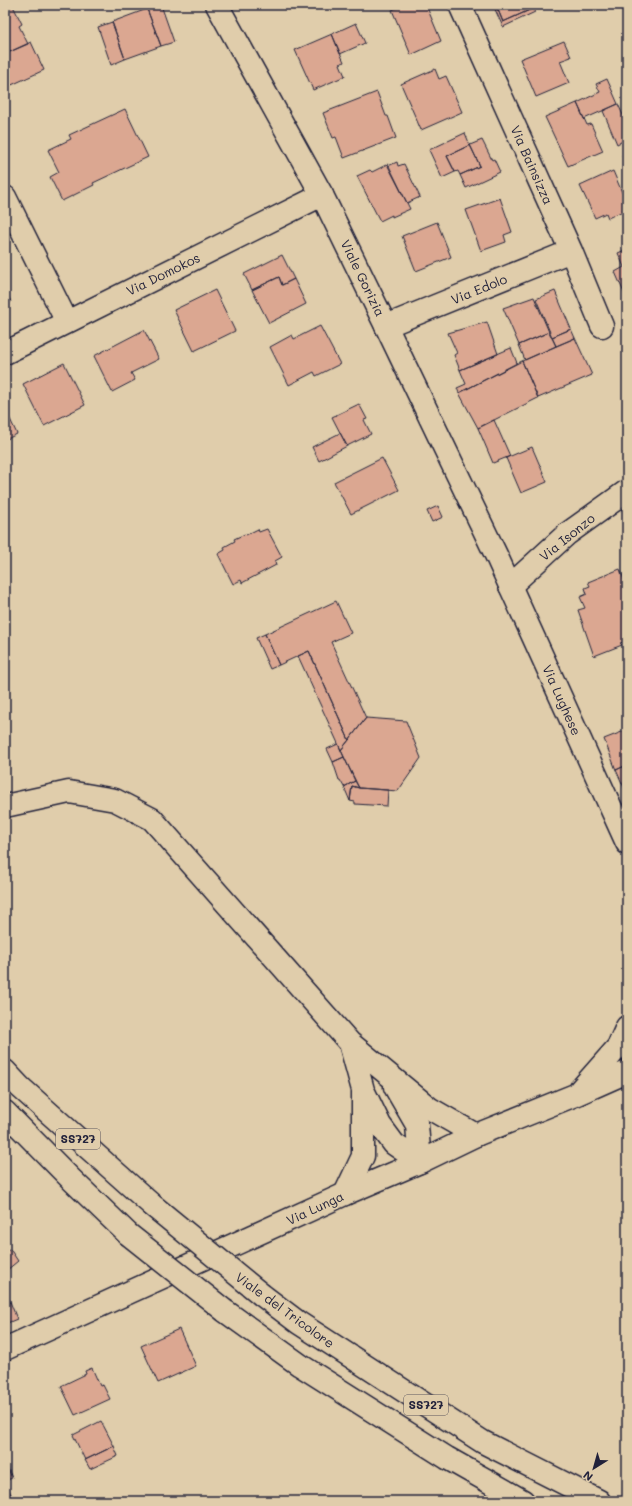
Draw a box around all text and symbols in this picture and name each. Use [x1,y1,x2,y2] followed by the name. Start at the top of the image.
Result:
[507,123,557,207] street label: Via Bainsizza
[338,237,389,319] street label: Viale Gorizia
[123,248,203,299] street label: Via Domokos
[448,270,510,307] street label: Via Edolo
[536,509,598,564] street label: Via Isonzo
[539,662,586,738] street label: Via Lughese
[56,1129,100,1149] road number: SS727
[283,1187,346,1228] street label: Via Lunga
[232,1268,338,1351] street label: Viale del Tricolore
[404,1395,448,1415] road number: SS727
[574,1448,614,1488] north arrow
[580,1468,596,1485] text: N

